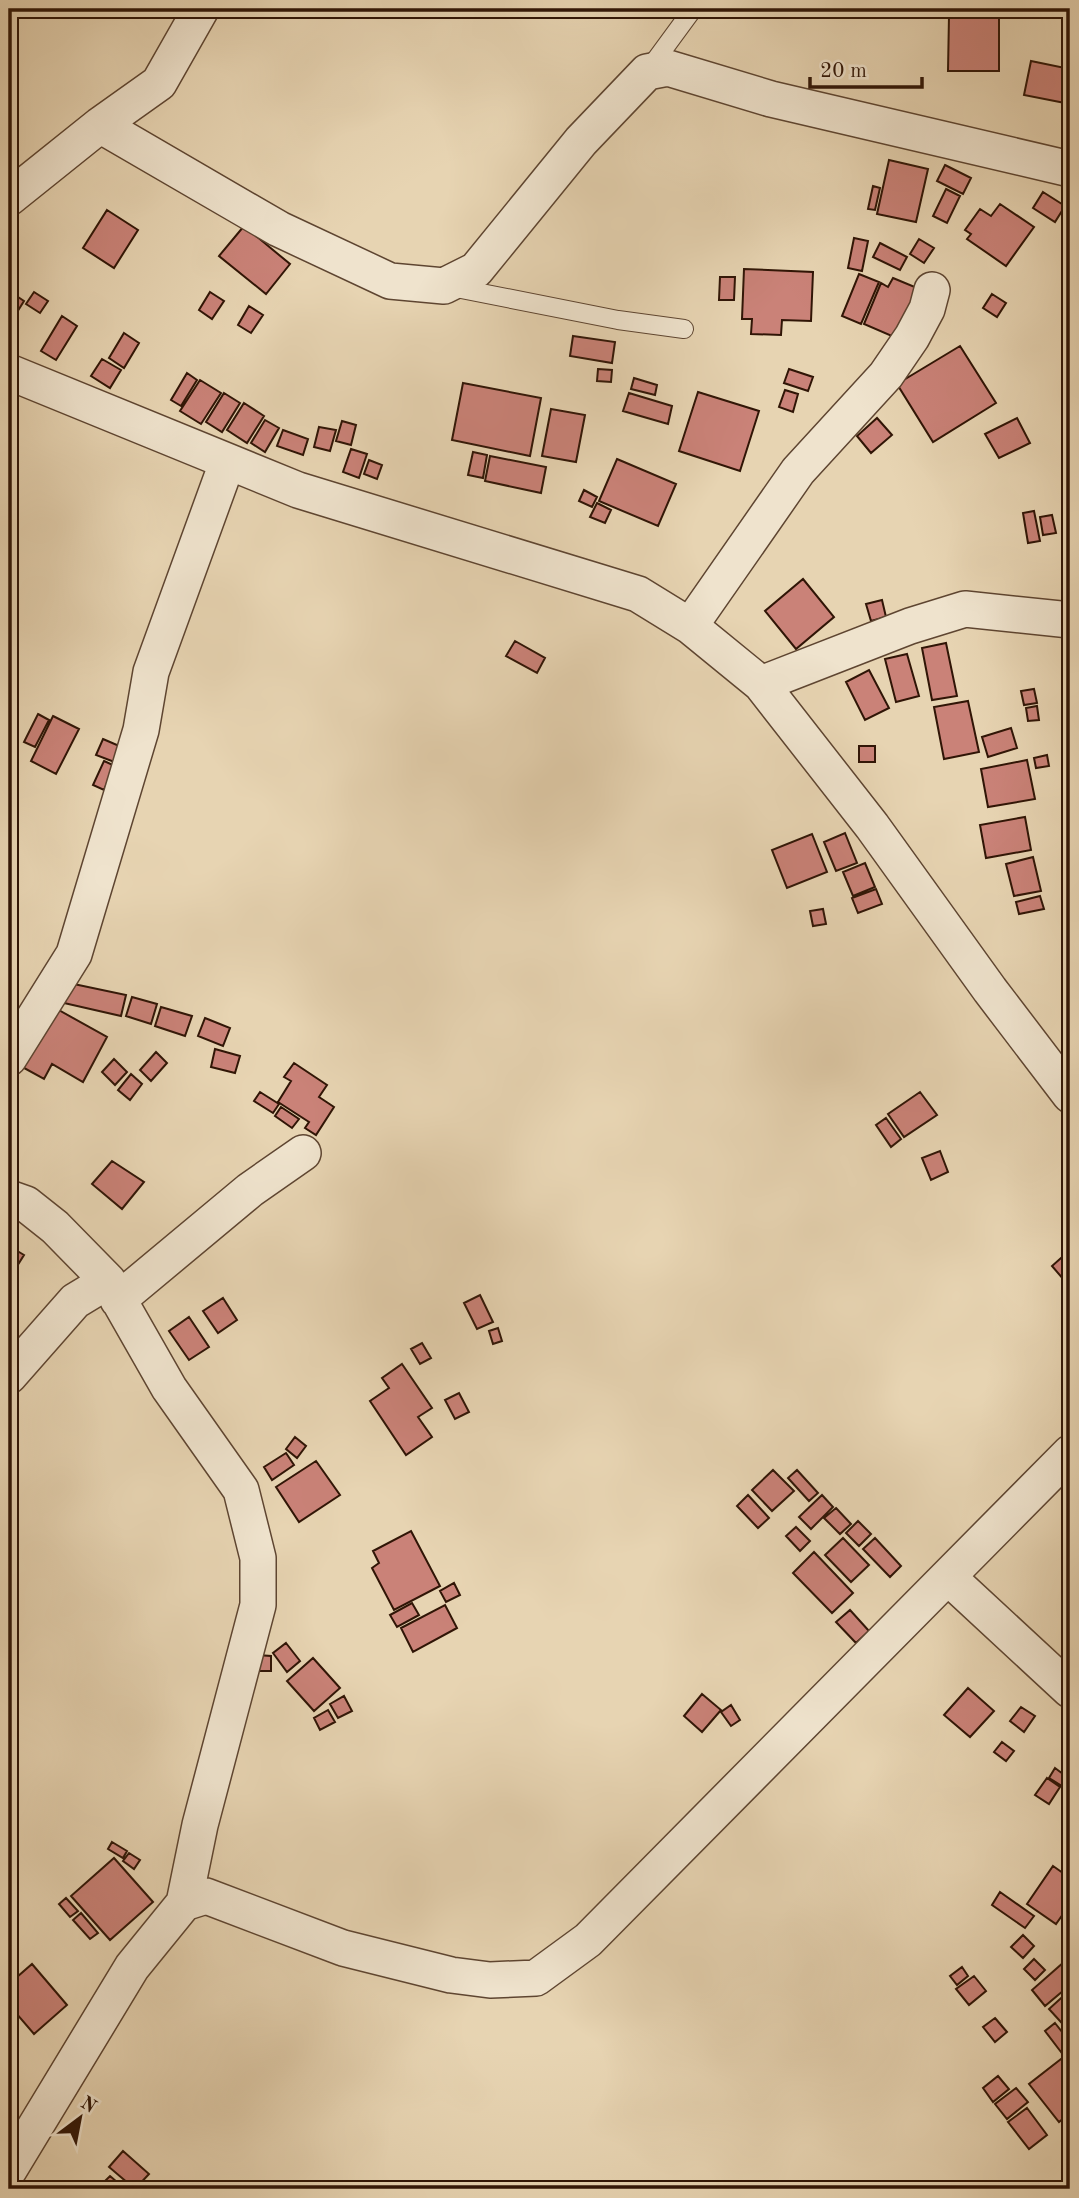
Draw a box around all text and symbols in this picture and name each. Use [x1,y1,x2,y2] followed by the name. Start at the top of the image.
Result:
[810,46,922,90] scale bar
[820,61,867,82] text: 20 m
[46,2082,116,2152] north arrow
[76,2094,99,2118] text: N

